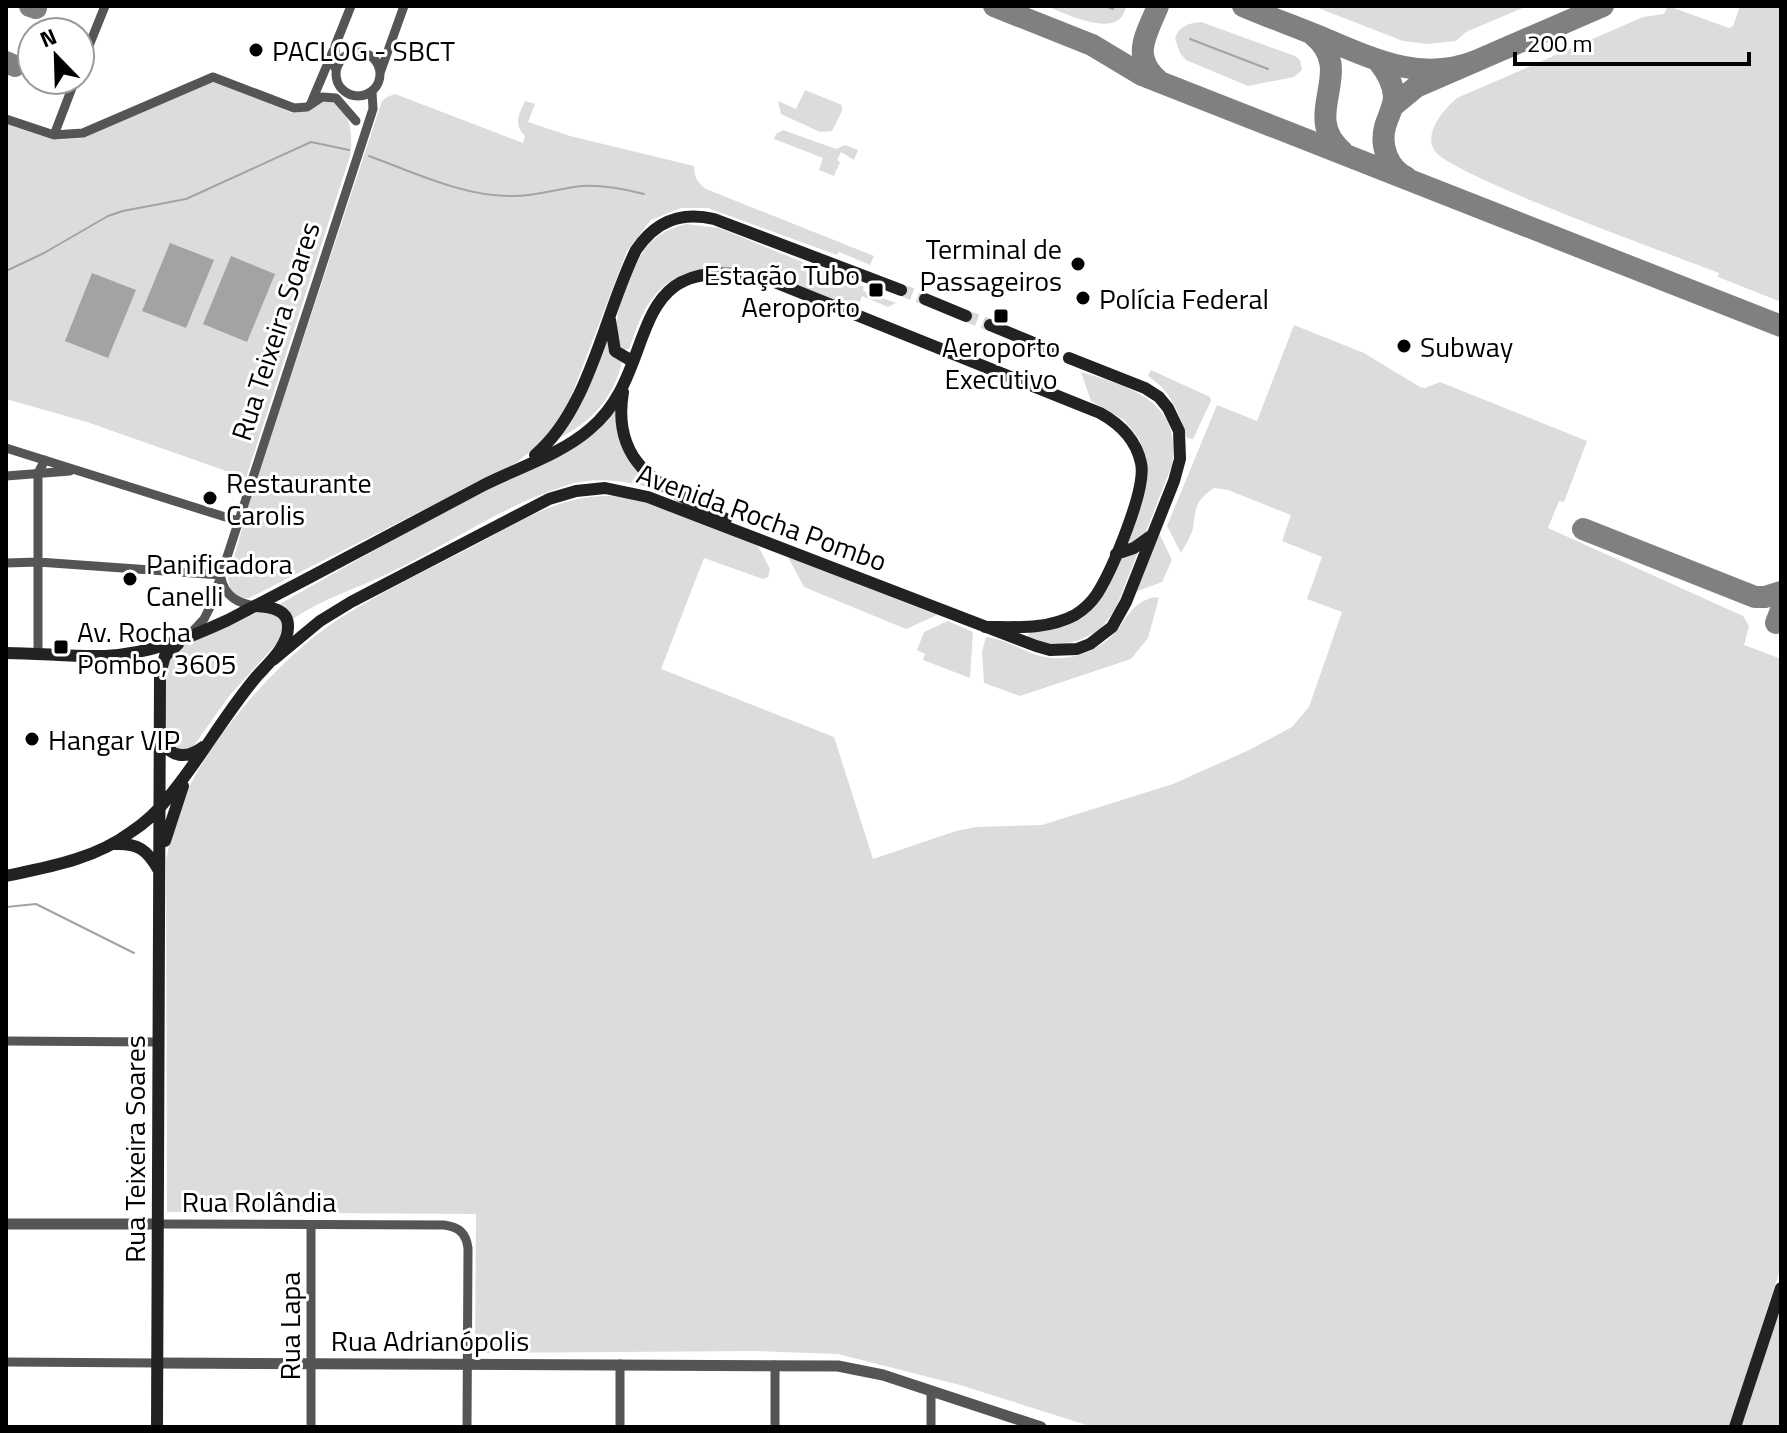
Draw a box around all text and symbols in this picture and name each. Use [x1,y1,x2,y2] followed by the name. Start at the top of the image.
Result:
[16,16,96,96] north arrow
[1515,16,1749,66] scale bar
[35,19,62,56] text: N
[1527,25,1593,61] text: 200 m
[272,29,455,72] place label: PACLOG - SBCT
[247,41,265,59] marker: PACLOG - SBCT
[219,216,331,446] street label: Rua Teixeira Soares
[920,227,1062,302] place label: Terminal de Passageiros
[704,253,860,328] place label: Estação Tubo Aeroporto
[1069,255,1087,273] marker: Terminal de Passageiros
[1099,277,1269,320] place label: Polícia Federal
[867,281,885,299] marker: Estação Tubo Aeroporto
[1074,289,1092,307] marker: Polícia Federal
[992,307,1010,325] marker: Aeroporto Executivo
[942,325,1060,400] place label: Aeroporto Executivo
[1420,325,1513,368] place label: Subway
[1395,337,1413,355] marker: Subway
[631,452,893,582] street label: Avenida Rocha Pombo
[226,461,372,536] place label: Restaurante Carolis
[201,489,219,507] marker: Restaurante Carolis
[146,542,293,617] place label: Panificadora Canelli
[121,570,139,588] marker: Panificadora Canelli
[77,610,236,685] place label: Av. Rocha Pombo, 3605
[52,638,70,656] marker: Av. Rocha Pombo, 3605
[48,718,180,761] place label: Hangar VIP
[23,730,41,748] marker: Hangar VIP
[113,1035,156,1263] street label: Rua Teixeira Soares
[182,1180,336,1223] street label: Rua Rolândia
[268,1272,311,1380] street label: Rua Lapa
[331,1319,529,1362] street label: Rua Adrianópolis

